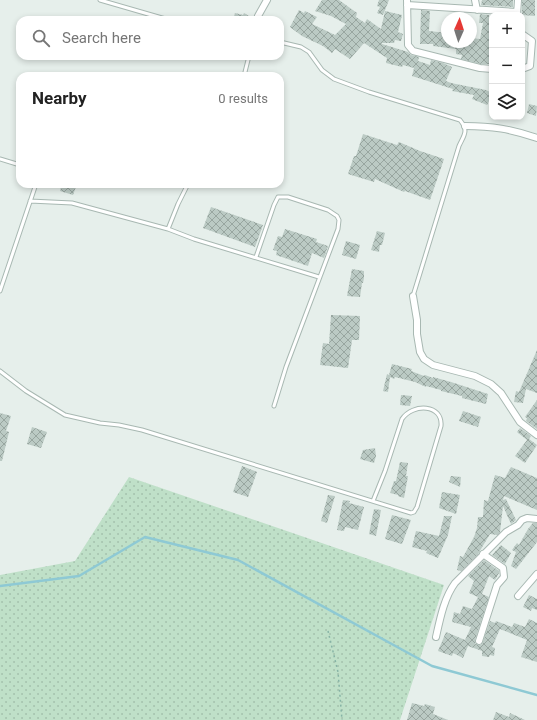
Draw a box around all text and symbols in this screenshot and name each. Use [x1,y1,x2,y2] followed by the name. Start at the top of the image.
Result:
[441,12,477,48] north arrow
[489,12,525,120] map controls
[489,12,525,48] button: +
[16,16,284,60] search box
[30,27,52,49] icon: search
[62,29,141,47] text: Search here
[489,48,525,84] button: −
[489,84,525,120] button: layers
[32,88,87,108] text: Nearby
[218,91,268,106] text: 0 results

